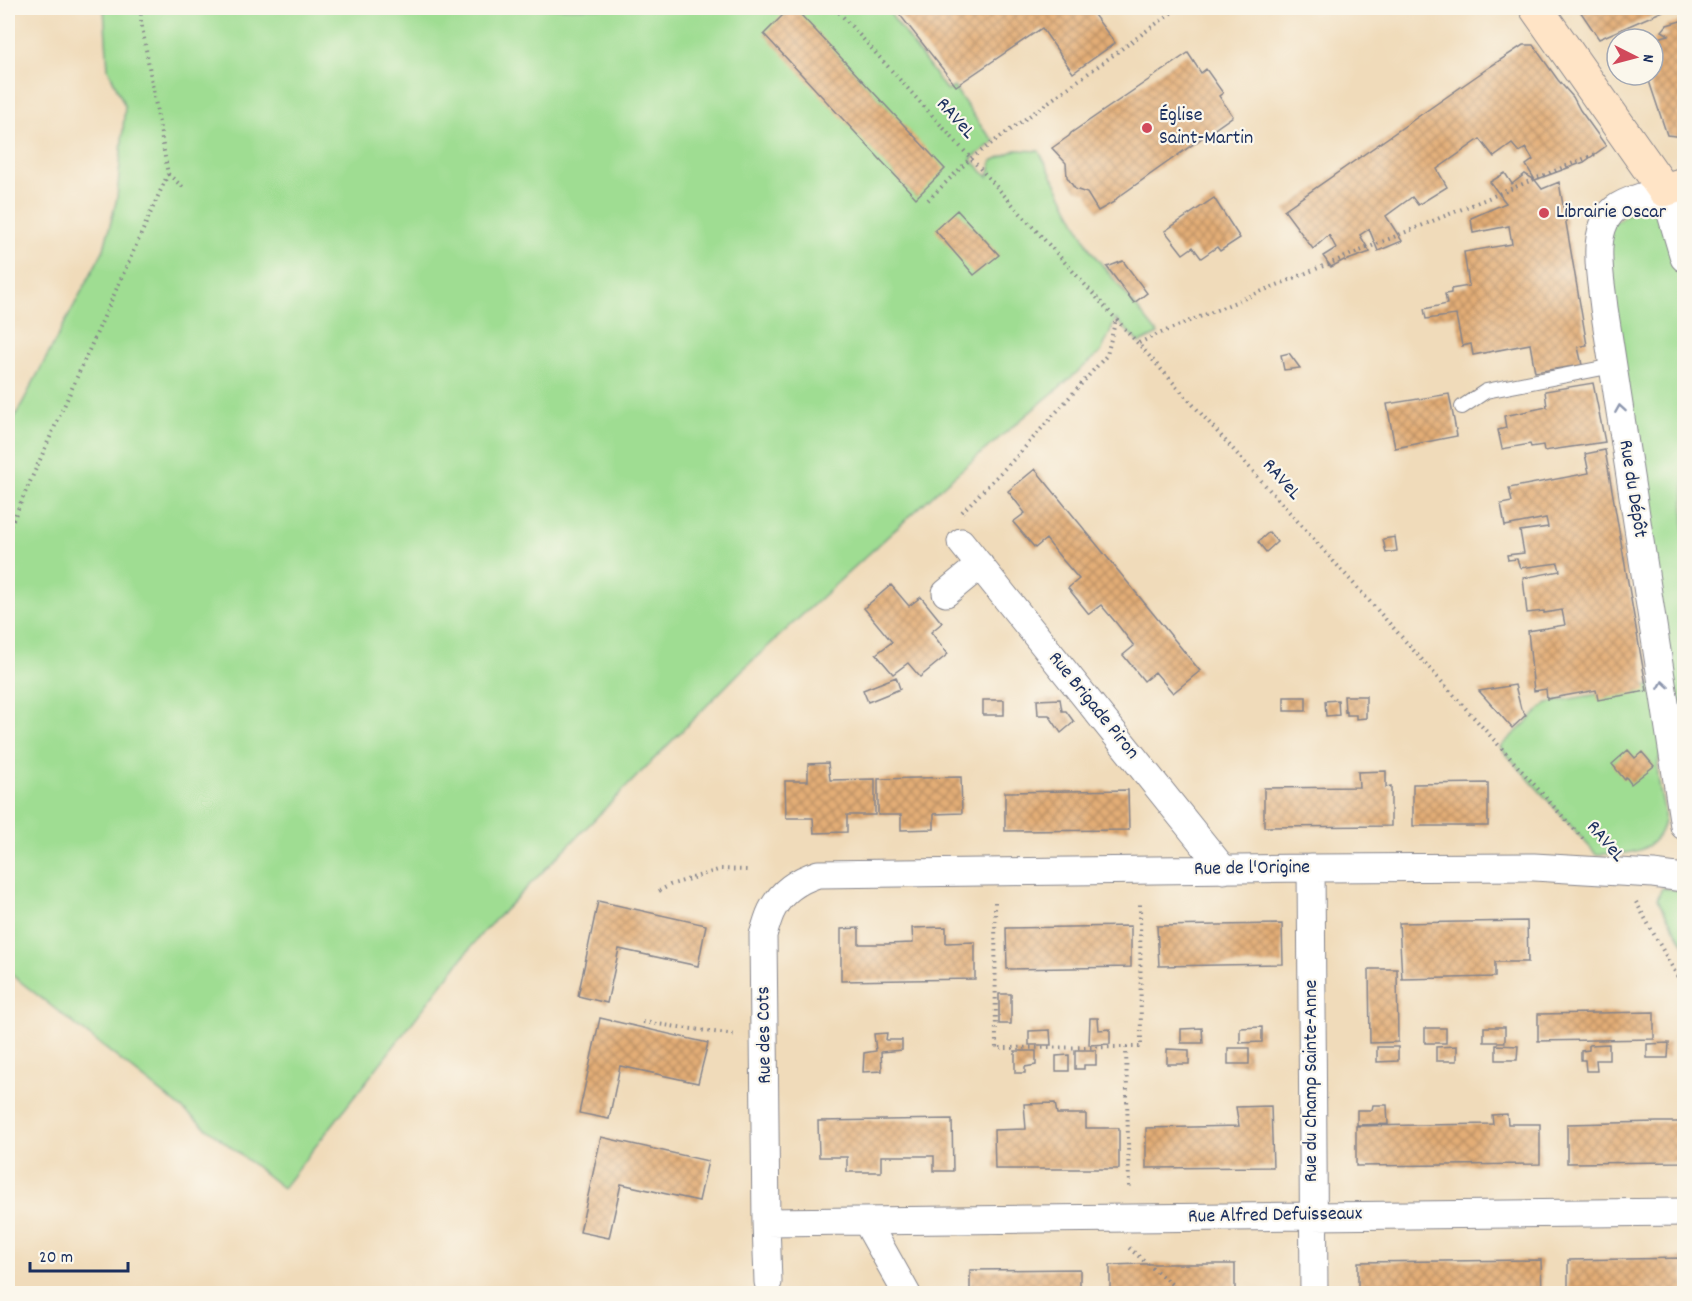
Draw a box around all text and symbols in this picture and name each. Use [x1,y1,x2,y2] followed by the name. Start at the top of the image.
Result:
[1605,27,1665,87] north arrow
[1636,53,1659,64] text: N
[929,92,981,146] street label: RAVeL
[1159,102,1253,153] place label: Église Saint-Martin
[1140,121,1154,135] marker: Église Saint-Martin
[1556,199,1667,227] place label: Librairie Oscar
[1537,206,1551,220] marker: Librairie Oscar
[1614,405,1626,414] one-way arrow
[1610,438,1654,540] street label: Rue du Dépôt
[1255,453,1307,507] street label: RAVeL
[1041,646,1145,766] street label: Rue Brigade Piron
[1657,680,1669,690] one-way arrow
[1579,815,1631,869] street label: RAVeL
[1194,854,1311,884] street label: Rue de l'Origine
[1298,980,1326,1182] street label: Rue du Champ Sainte-Anne
[750,986,780,1084] street label: Rue des Cots
[1188,1200,1363,1232] street label: Rue Alfred Defuisseaux
[30,1235,128,1273] scale bar
[39,1246,73,1271] text: 20 m

